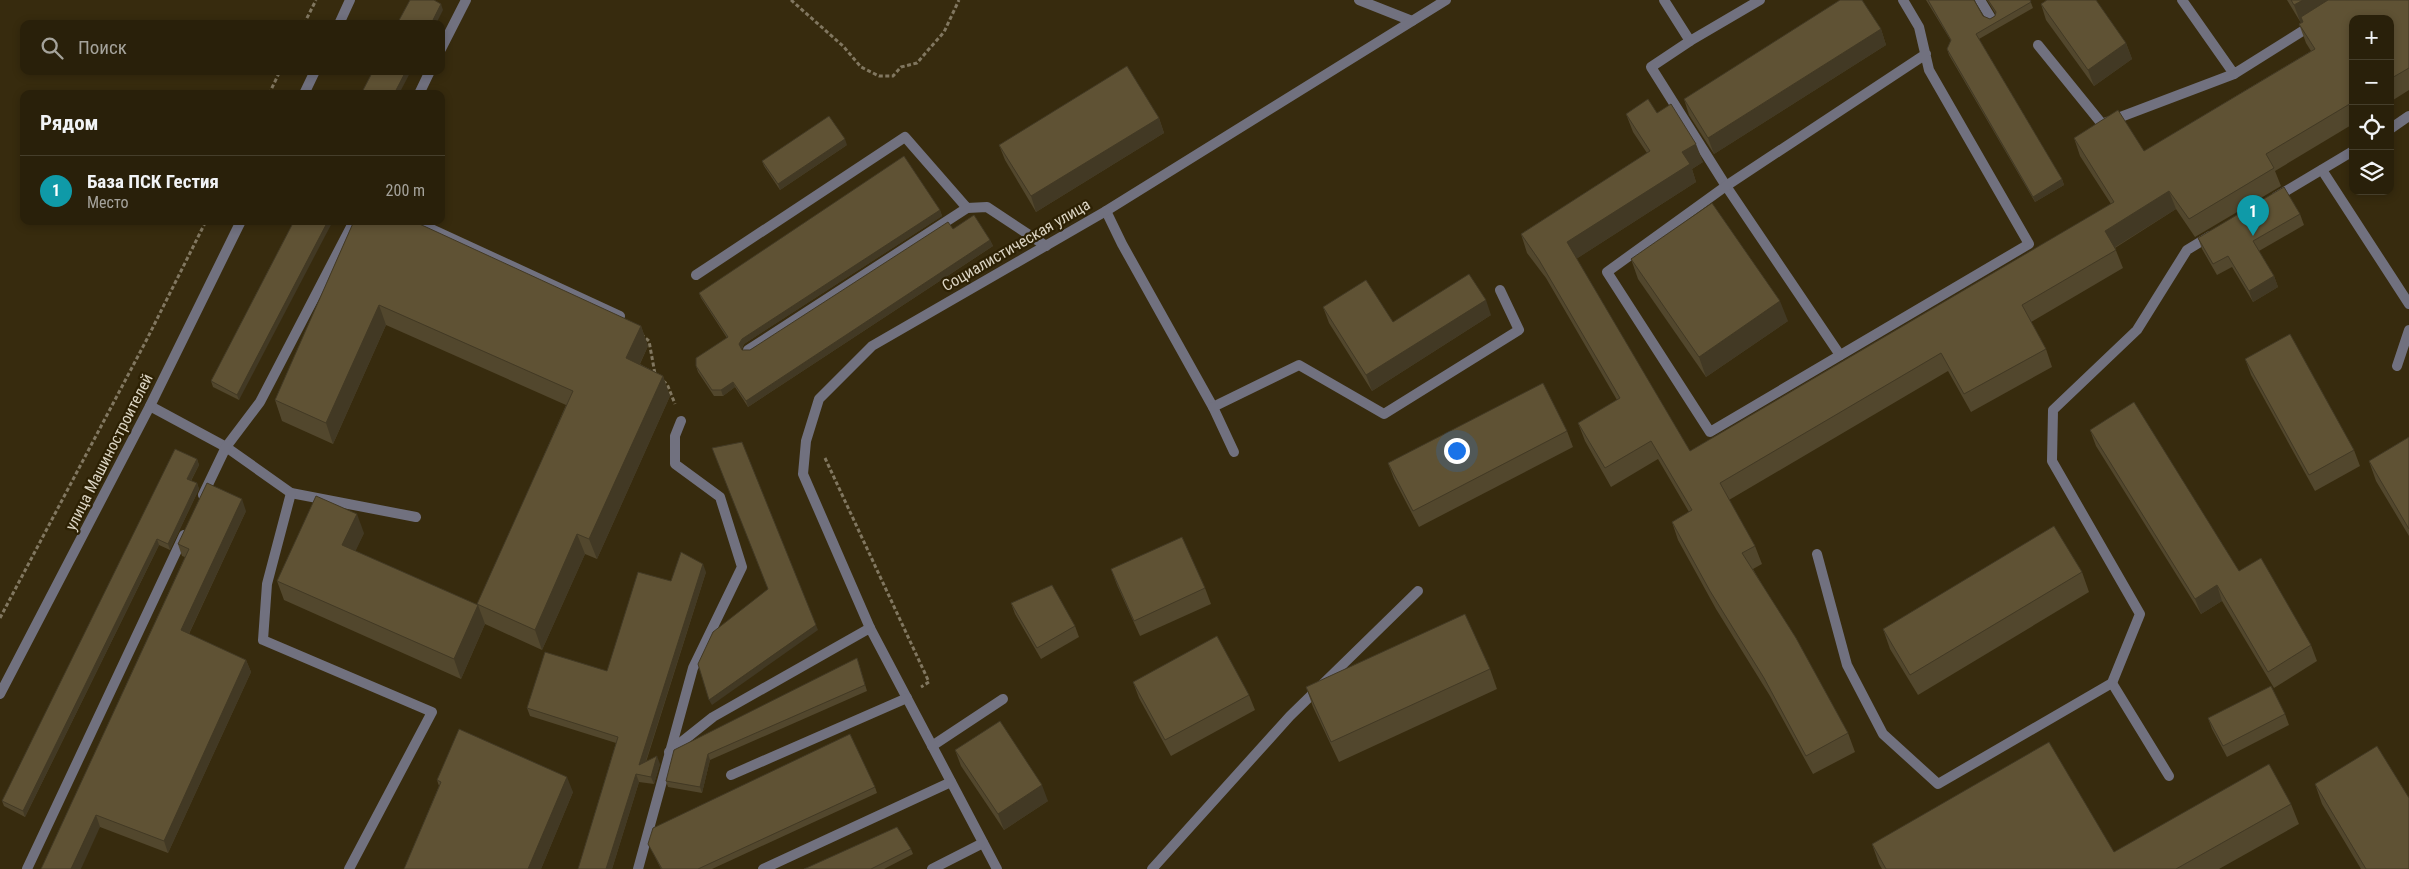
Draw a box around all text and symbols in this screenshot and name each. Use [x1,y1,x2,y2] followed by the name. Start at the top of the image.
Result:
[2349,15,2394,195] map controls
[2349,15,2394,60] button: +
[20,20,445,75] search box
[38,34,66,62] icon: search
[78,36,127,59] text: Поиск
[2349,60,2394,105] button: −
[2349,105,2394,150] button: locate
[40,111,99,135] text: Рядом
[2349,150,2394,195] button: layers
[87,170,219,193] text: База ПСК Гестия
[52,181,60,200] text: 1
[386,181,425,200] text: 200 m
[87,193,128,212] text: Место
[939,195,1093,295] street label: Социалистическая улица
[2237,195,2269,236] pin: 1
[61,370,157,534] street label: улица Машиностроителей
[1444,438,1470,464] your location

